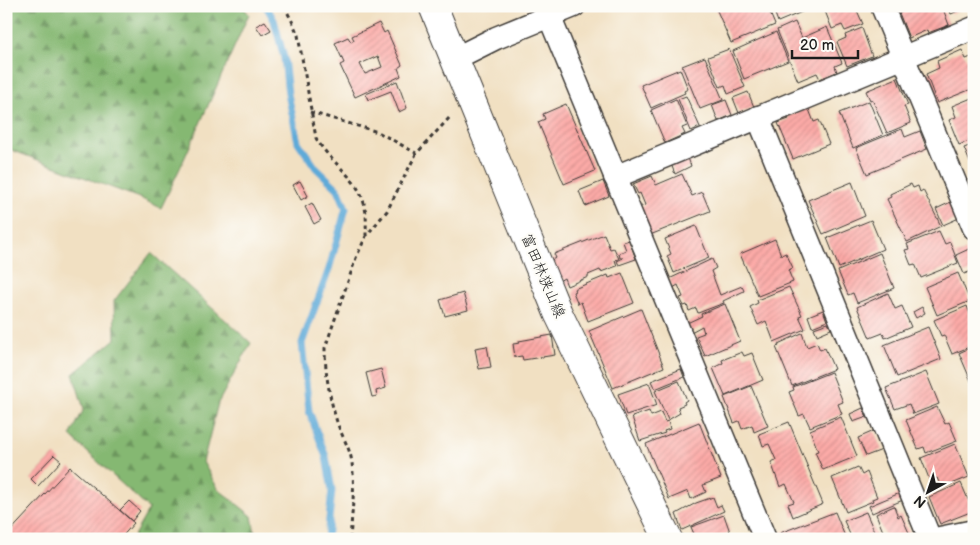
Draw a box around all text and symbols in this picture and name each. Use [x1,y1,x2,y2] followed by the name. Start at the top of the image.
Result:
[792,28,859,60] scale bar
[800,36,834,55] text: 20 m
[517,231,569,321] street label: 富田林狭山線
[902,468,952,518] north arrow
[910,492,929,511] text: N

